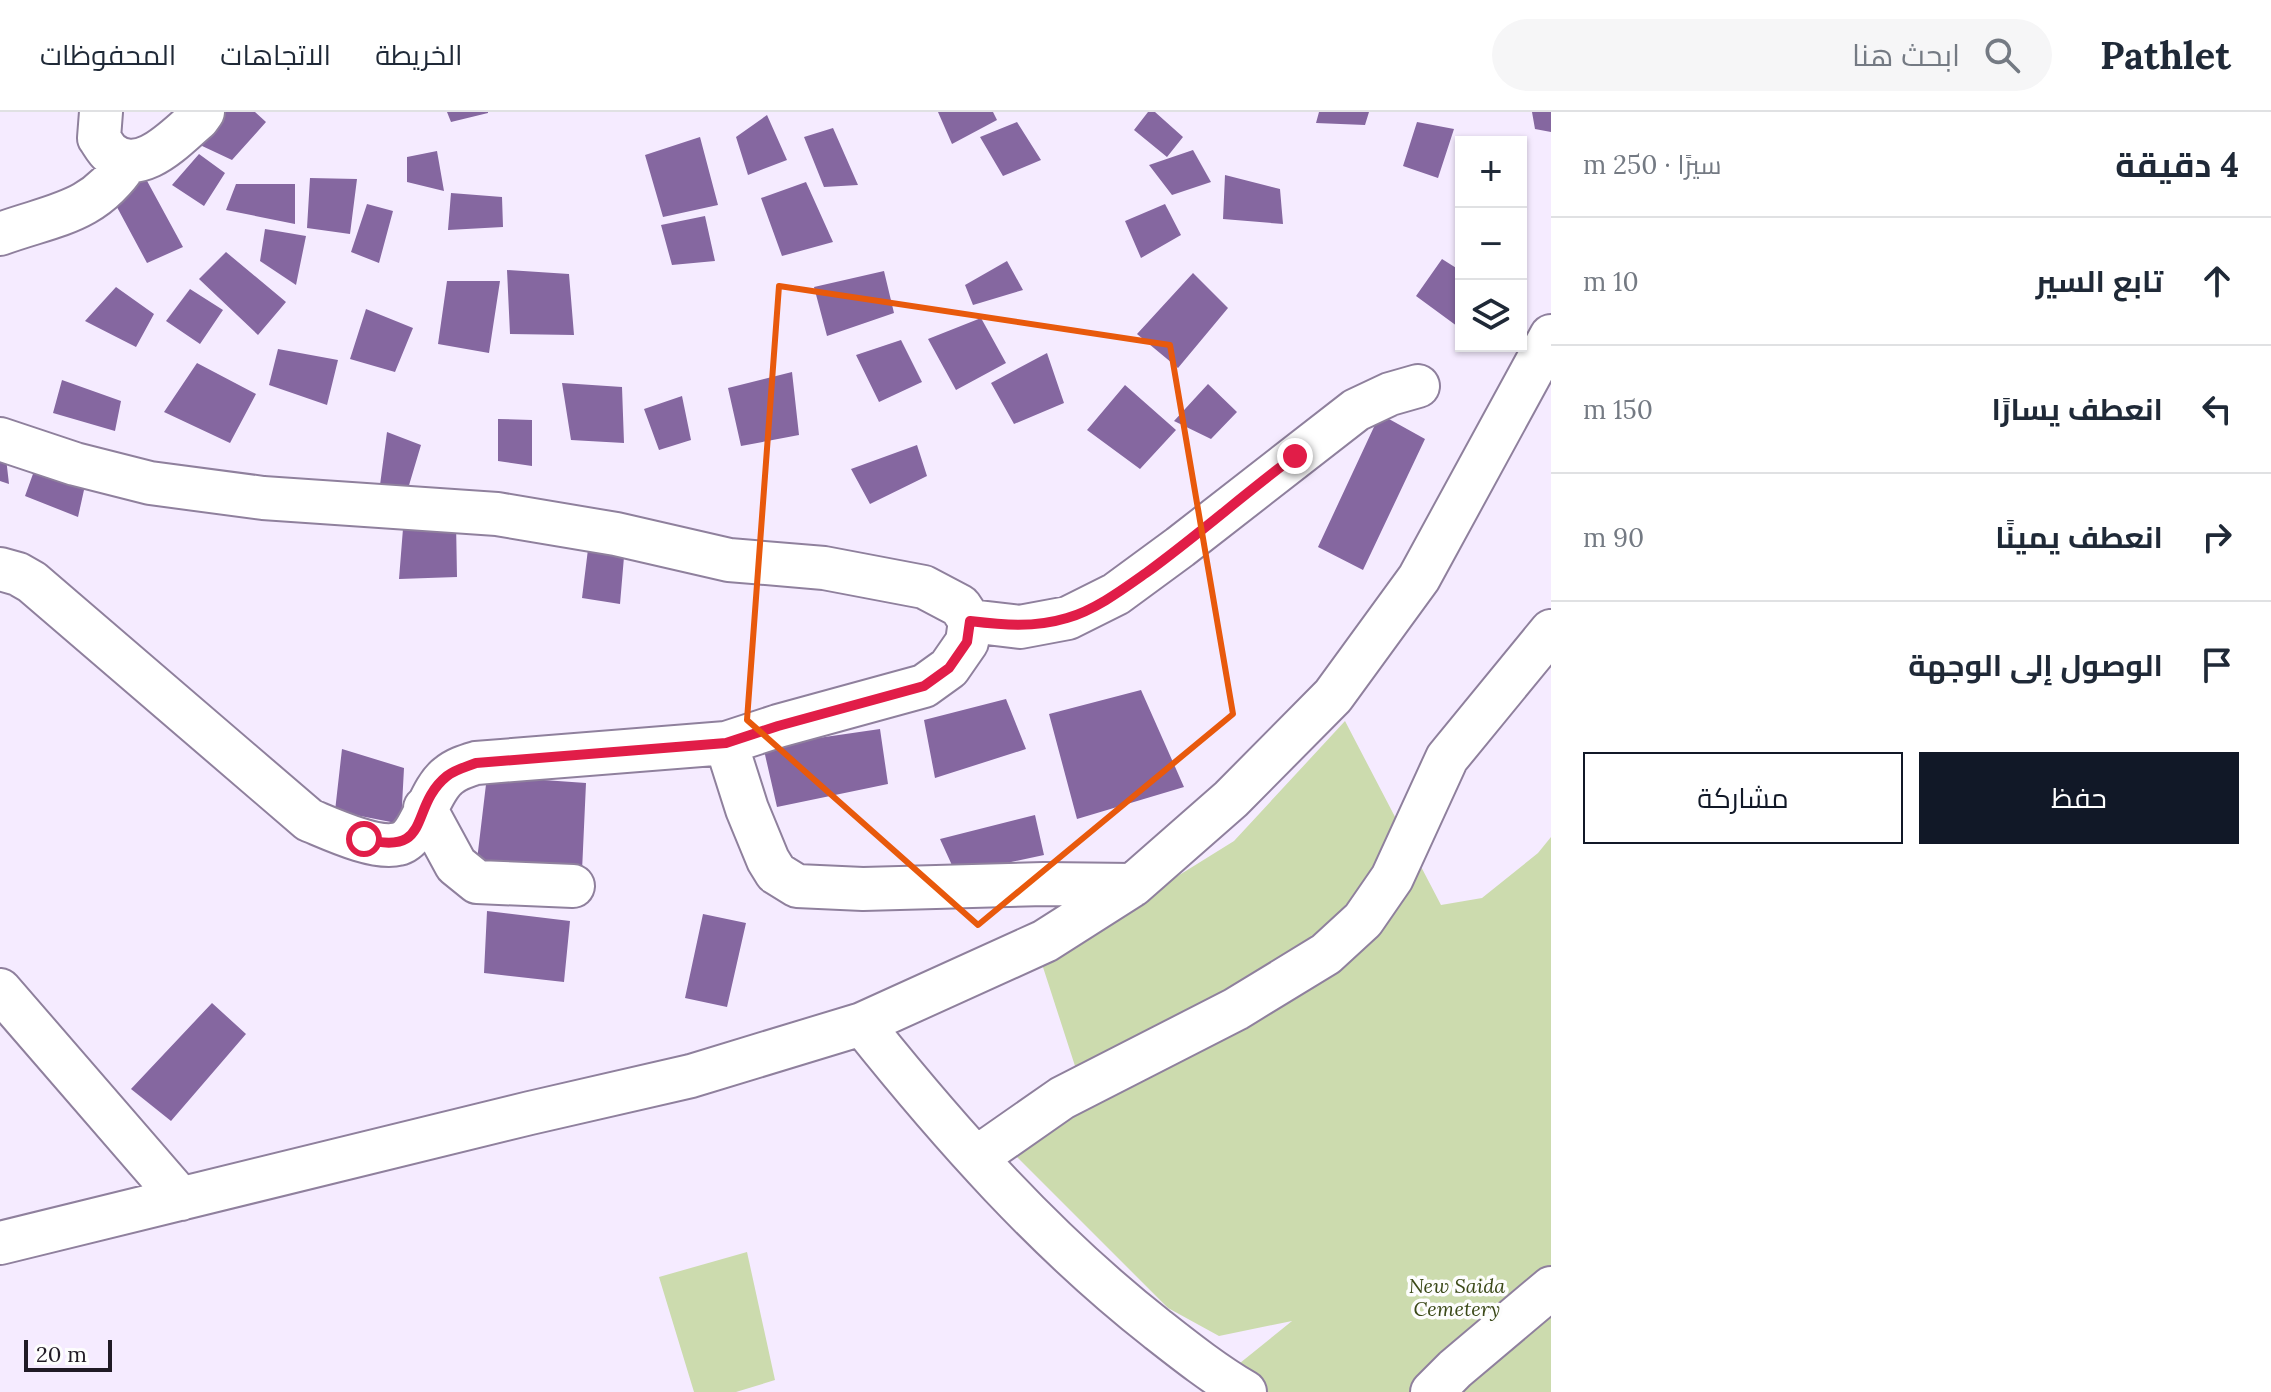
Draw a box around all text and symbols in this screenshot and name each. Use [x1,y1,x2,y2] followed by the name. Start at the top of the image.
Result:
[1492,19,2052,91] search box
[2100,31,2231,79] text: Pathlet
[1980,33,2024,77] icon: search
[1852,36,1960,74] text: ابحث هنا
[40,37,176,73] text: المحفوظات
[220,37,331,73] text: الاتجاهات
[375,37,463,73] text: الخريطة
[1455,136,1527,352] map controls
[1455,136,1527,208] button: +
[2115,143,2239,186] text: 4 دقيقة
[1583,148,1722,181] text: سيرًا · 250 m
[1455,208,1527,280] button: −
[2195,259,2239,303] icon: ahead
[2036,262,2163,300] text: تابع السير
[1583,265,1639,298] text: 10 m
[1455,280,1527,352] button: layers
[2195,387,2239,431] icon: left
[1991,390,2163,428] text: انعطف يسارًا
[1583,393,1653,426] text: 150 m
[1277,438,1313,474] route end
[2195,515,2239,559] icon: right
[1995,518,2163,556] text: انعطف يمينًا
[1583,521,1644,554] text: 90 m
[2195,643,2239,687] icon: arrive
[1908,646,2163,684] text: الوصول إلى الوجهة
[1583,752,1903,844] button: مشاركة
[1919,752,2239,844] button: حفظ
[346,821,382,857] route start
[1409,1273,1505,1321] park label: New Saida Cemetery
[24,1336,112,1372] scale bar
[36,1340,87,1368] text: 20 m

